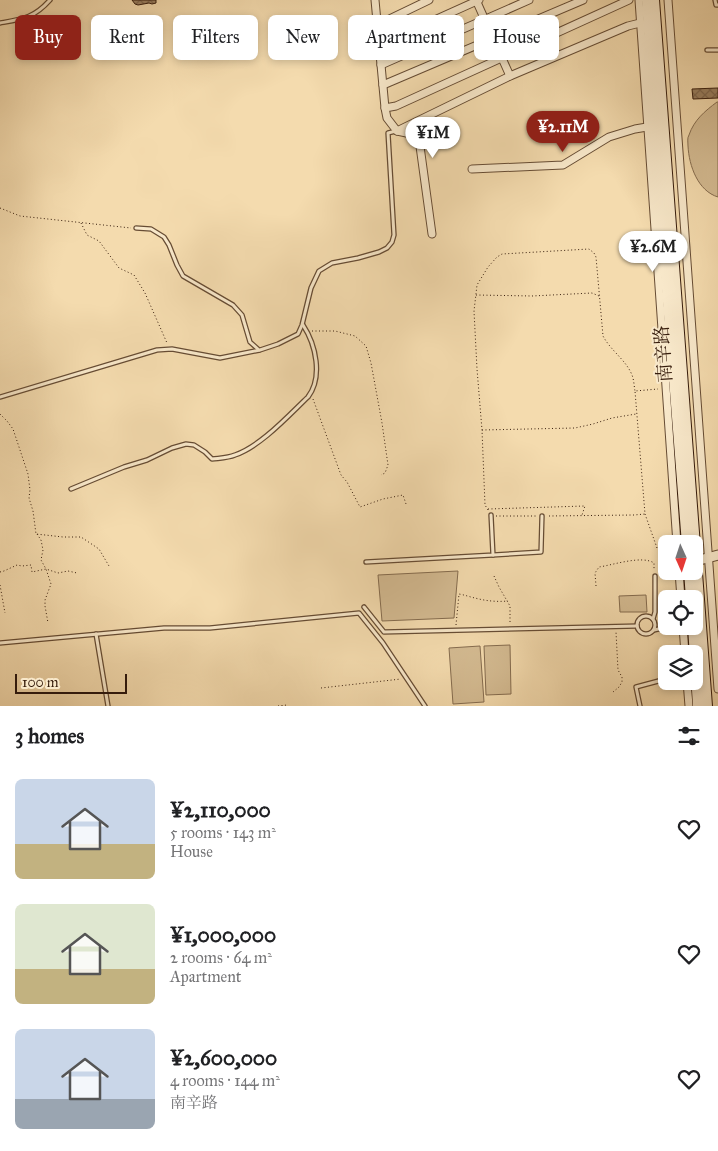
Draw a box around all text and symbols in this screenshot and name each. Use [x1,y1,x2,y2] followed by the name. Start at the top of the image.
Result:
[15,15,81,60] chip: Buy
[91,15,163,60] chip: Rent
[173,15,258,60] chip: Filters
[268,15,338,60] chip: New
[348,15,464,60] chip: Apartment
[474,15,559,60] chip: House
[522,110,604,153] pin: ¥2.11M
[409,116,457,159] pin: ¥1M
[537,117,589,136] text: ¥2.11M
[416,123,450,142] text: ¥1M
[618,230,688,273] pin: ¥2.6M
[630,237,676,256] text: ¥2.6M
[650,325,676,383] street label: 南辛路
[658,535,702,580] north arrow
[658,535,703,690] map controls
[658,590,703,635] button: locate
[658,645,703,690] button: layers
[15,671,128,694] scale bar
[22,674,59,691] text: 100 m
[675,722,703,750] icon: filters
[15,723,84,749] text: 3 homes
[170,797,271,823] text: ¥2,110,000
[55,799,115,859] icon: home
[675,815,703,843] icon: heart
[170,823,276,842] text: 5 rooms · 143 m²
[170,842,213,861] text: House
[170,922,276,948] text: ¥1,000,000
[55,924,115,984] icon: home
[675,940,703,968] icon: heart
[170,948,272,967] text: 2 rooms · 64 m²
[170,967,242,986] text: Apartment
[170,1045,277,1071] text: ¥2,600,000
[55,1049,115,1109] icon: home
[675,1065,703,1093] icon: heart
[170,1071,280,1090] text: 4 rooms · 144 m²
[170,1093,218,1112] text: 南辛路

